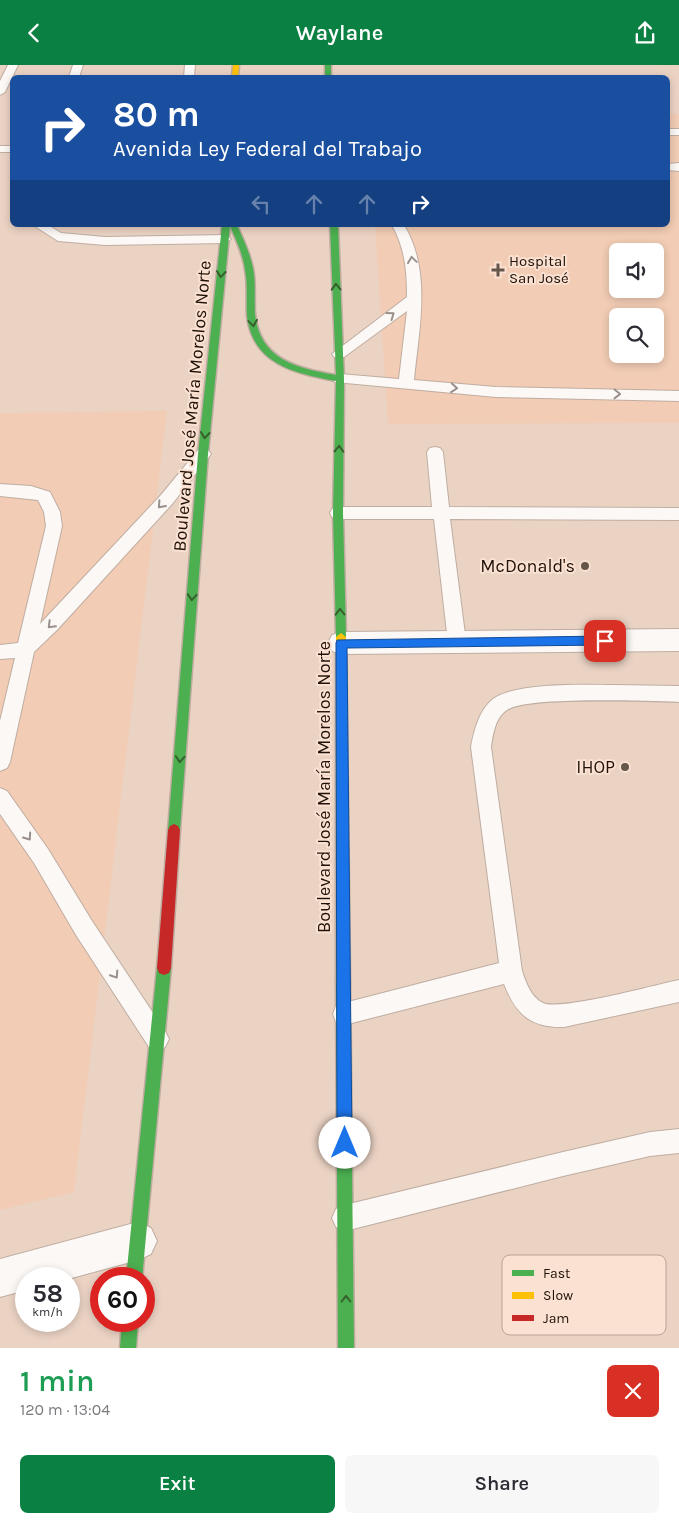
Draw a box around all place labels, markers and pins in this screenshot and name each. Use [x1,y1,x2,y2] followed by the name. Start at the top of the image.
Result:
[509,252,569,287] place label: Hospital San José
[491,263,505,277] marker: Hospital San José
[480,555,575,577] place label: McDonald's
[579,560,591,572] marker: McDonald's
[584,620,626,662] pin
[576,756,615,778] place label: IHOP
[619,761,631,773] marker: IHOP

